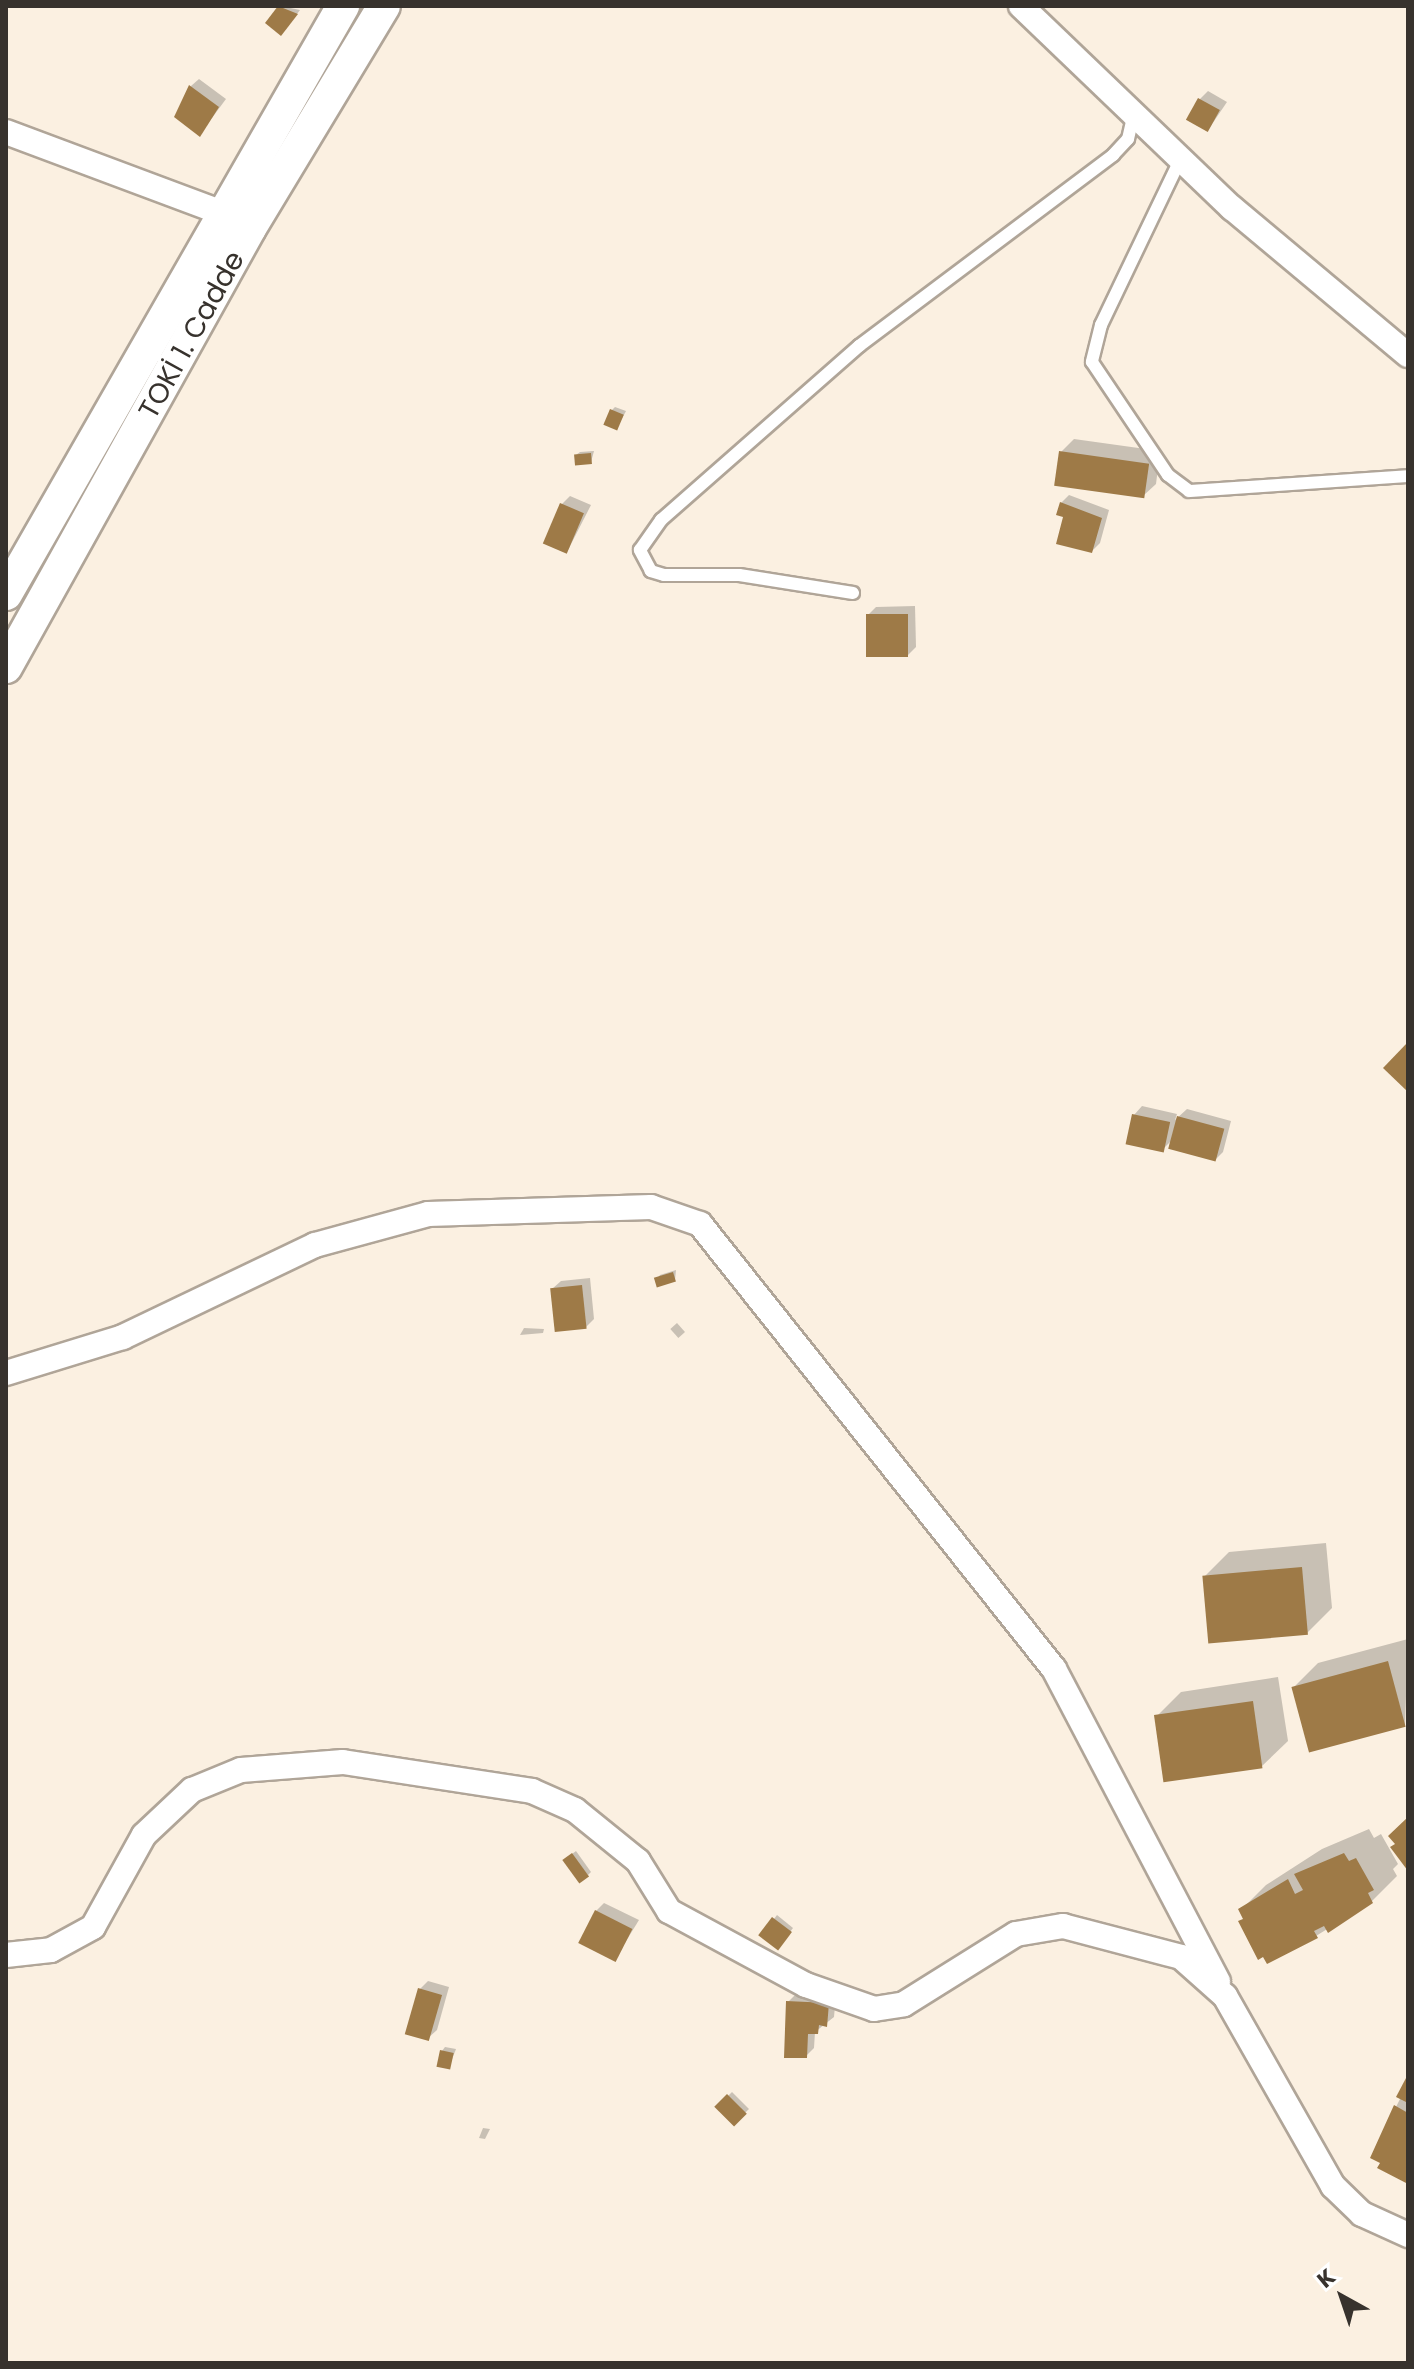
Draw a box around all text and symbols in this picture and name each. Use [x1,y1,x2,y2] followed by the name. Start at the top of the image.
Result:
[132,245,252,425] street label: TOKİ 1. Cadde
[1302,2257,1382,2337] north arrow
[1310,2261,1342,2295] text: K

